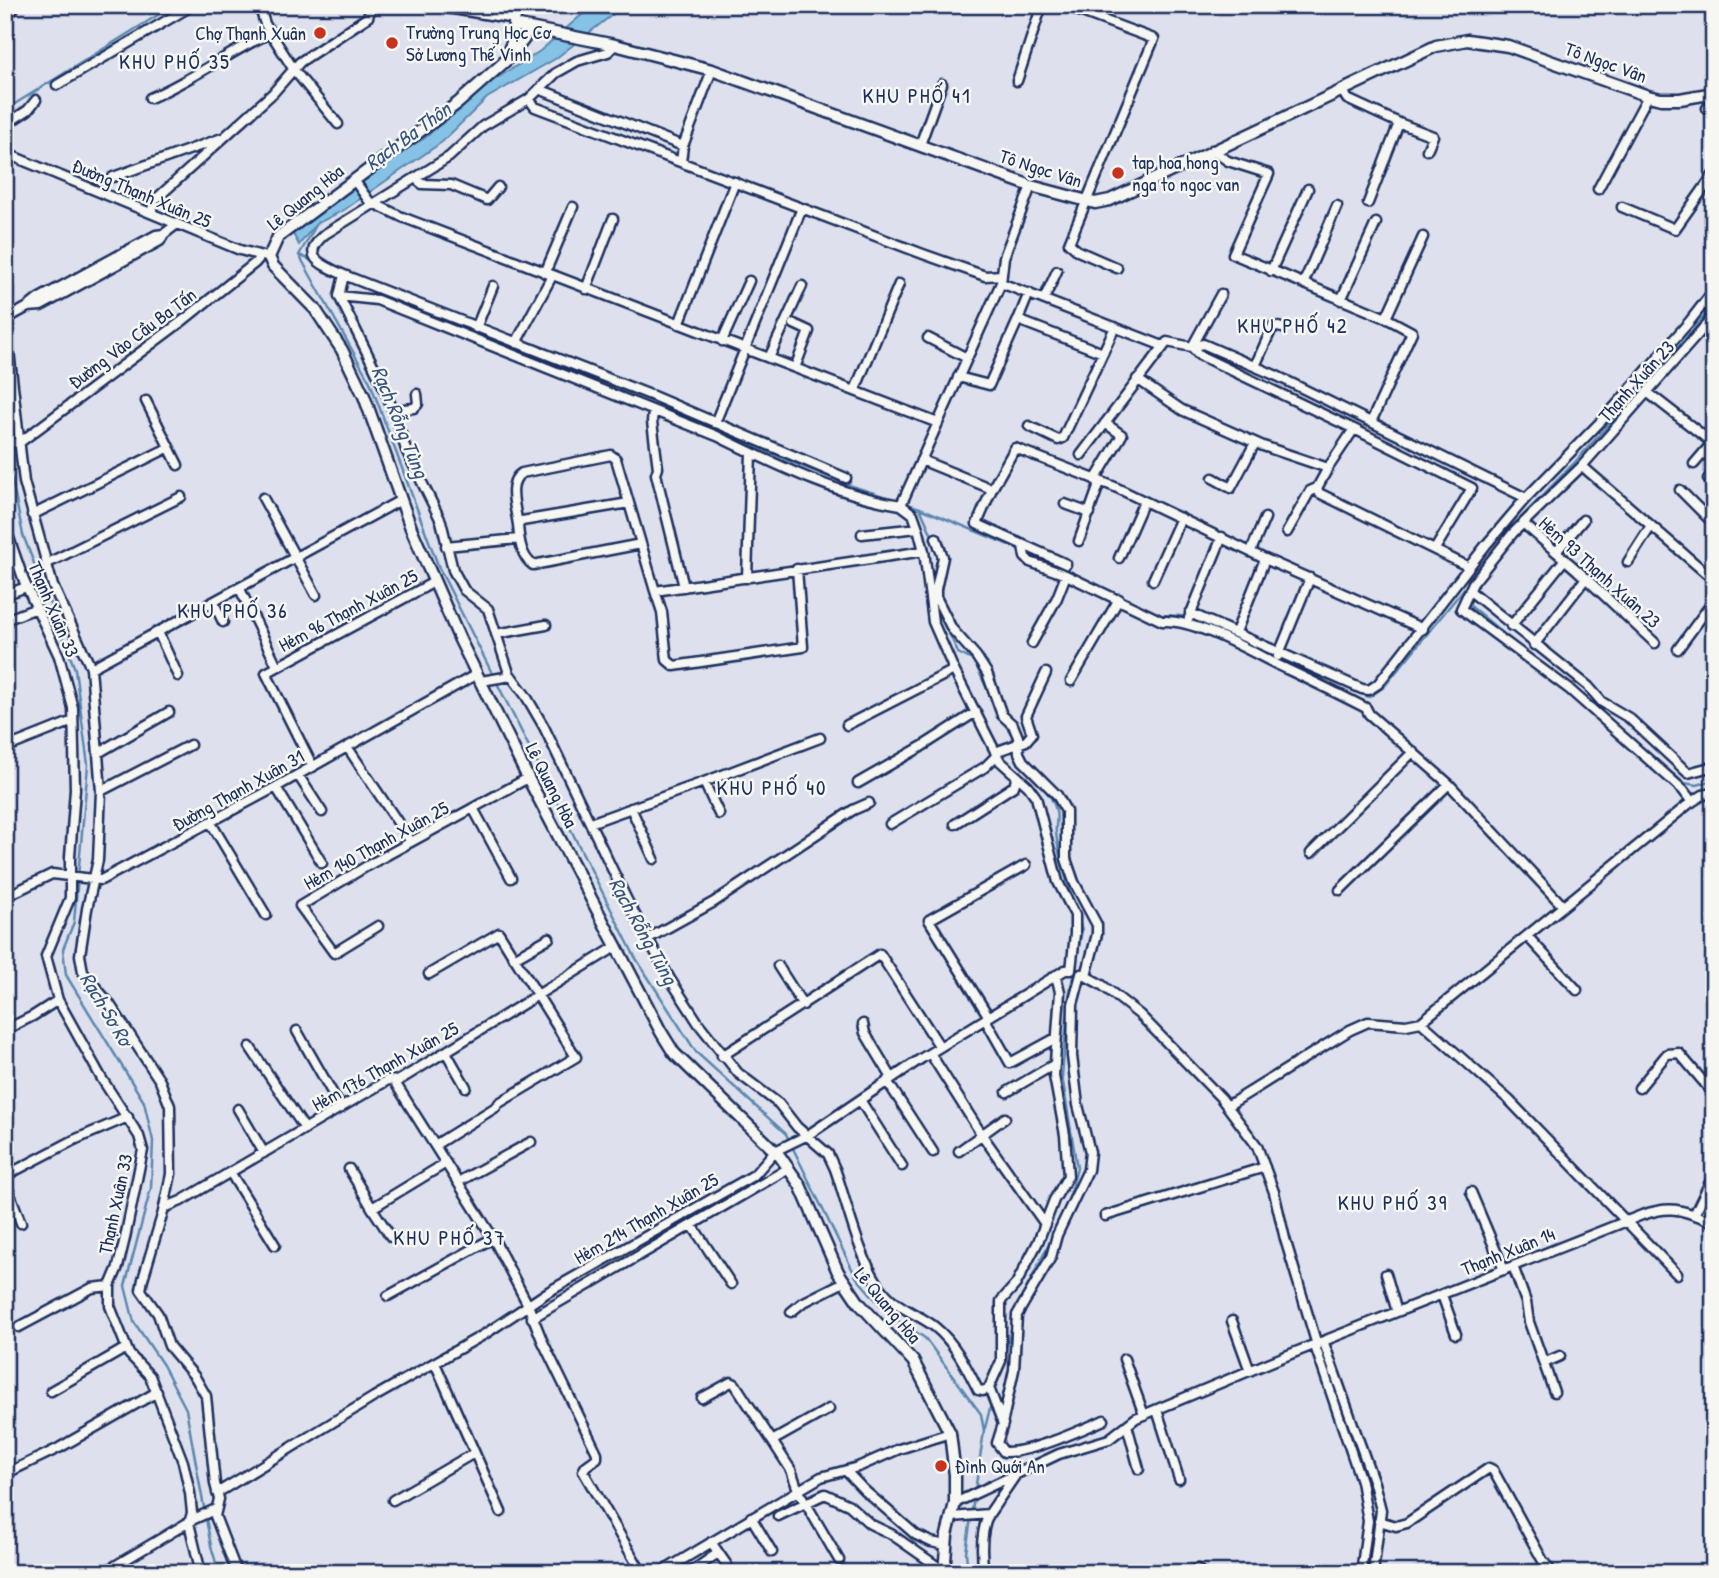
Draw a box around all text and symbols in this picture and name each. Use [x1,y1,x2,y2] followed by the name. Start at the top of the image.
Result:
[406,19,552,67] place label: Trường Trung Học Cơ Sở Lương Thế Vinh
[195,20,306,46] place label: Chợ Thạnh Xuân
[312,25,328,41] marker: Chợ Thạnh Xuân
[384,35,400,51] marker: Trường Trung Học Cơ Sở Lương Thế Vinh
[1561,35,1651,89] street label: Tô Ngọc Vân
[119,47,231,76] district label: KHU PHỐ 35
[862,81,972,110] district label: KHU PHỐ 41
[359,94,458,177] water label: Rạch Ba Thôn
[996,142,1086,194] street label: Tô Ngọc Vân
[1132,149,1240,197] place label: tap hoa hong nga to ngoc van
[68,152,216,234] street label: Đường Thạnh Xuân 25
[261,158,349,236] street label: Lê Quang Hòa
[1110,165,1126,181] marker: tap hoa hong nga to ngoc van
[63,281,201,395] street label: Đường Vào Cầu Ba Tấn
[1237,311,1349,340] district label: KHU PHỐ 42
[1592,334,1680,428] street label: Thạnh Xuân 23
[365,362,437,484] water label: Rạch Rỗng Tùng
[1533,510,1667,634] street label: Hẻm 93 Thạnh Xuân 23
[22,557,86,661] street label: Thạnh Xuân 33
[274,562,422,658] street label: Hẻm 96 Thạnh Xuân 25
[177,596,289,625] district label: KHU PHỐ 36
[520,738,585,832] street label: Lê Quang Hòa
[167,743,309,837] street label: Đường Thạnh Xuân 31
[717,773,827,802] district label: KHU PHỐ 40
[299,794,453,896] street label: Hẻm 140 Thạnh Xuân 25
[602,872,686,991] water label: Rạch Rỗng Tùng
[73,967,141,1054] water label: Rạch Sơ Rơ
[307,1015,463,1117] street label: Hẻm 176 Thạnh Xuân 25
[92,1152,138,1256] street label: Thạnh Xuân 33
[569,1166,723,1270] street label: Hẻm 214 Thạnh Xuân 25
[1338,1188,1448,1217] district label: KHU PHỐ 39
[1457,1220,1559,1282] street label: Thạnh Xuân 14
[393,1223,507,1252] district label: KHU PHỐ 37
[849,1261,928,1349] street label: Lê Quang Hòa
[955,1453,1045,1479] place label: Đình Quới An
[933,1458,949,1474] marker: Đình Quới An

